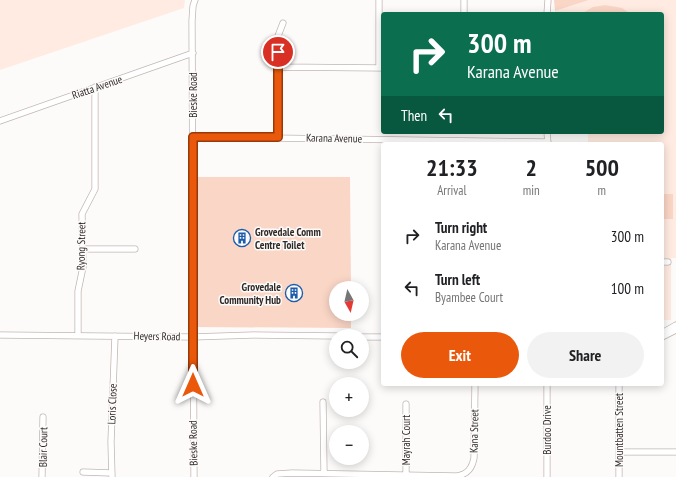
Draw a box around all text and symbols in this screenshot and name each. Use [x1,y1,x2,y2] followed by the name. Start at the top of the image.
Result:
[467,24,531,61] text: 300 m
[401,28,453,80] icon: right
[261,35,295,69] pin
[267,41,289,63] icon: arrive
[467,60,559,83] text: Karana Avenue
[70,72,124,102] street label: Riatta Avenue
[186,72,200,118] street label: Bieske Road
[435,104,457,126] icon: left
[401,106,427,125] text: Then
[306,131,363,145] street label: Karana Avenue
[426,152,478,183] text: 21:33
[525,152,537,183] text: 2
[585,152,619,183] text: 500
[437,182,467,199] text: Arrival
[523,182,540,199] text: min
[598,182,606,199] text: m
[435,218,487,237] text: Turn right
[74,222,88,270] street label: Ryong Street
[255,225,321,252] place label: Grovedale Comm Centre Toilet
[401,225,423,247] icon: right
[611,227,644,246] text: 300 m
[232,228,252,248] building icon: Grovedale Comm Centre Toilet
[435,237,501,254] text: Karana Avenue
[435,270,480,289] text: Turn left
[401,277,423,299] icon: left
[611,279,644,298] text: 100 m
[220,280,281,307] place label: Grovedale Community Hub
[329,281,369,321] north arrow
[329,281,369,465] map controls
[284,283,304,303] building icon: Grovedale Community Hub
[435,289,503,306] text: Byambee Court
[133,329,181,343] street label: Heyers Road
[329,329,369,369] button: search
[401,332,519,378] button: Exit
[527,332,644,378] button: Share
[172,364,214,406] position arrow
[329,377,369,417] button: +
[104,383,120,425] street label: Loris Close
[612,393,626,467] street label: Mountbatten Street
[540,405,554,455] street label: Burdoo Drive
[467,409,481,453] street label: Kana Street
[399,415,413,465] street label: Mayrah Court
[186,420,200,466] street label: Bieske Road
[329,425,369,465] button: −
[36,427,50,467] street label: Blair Court

